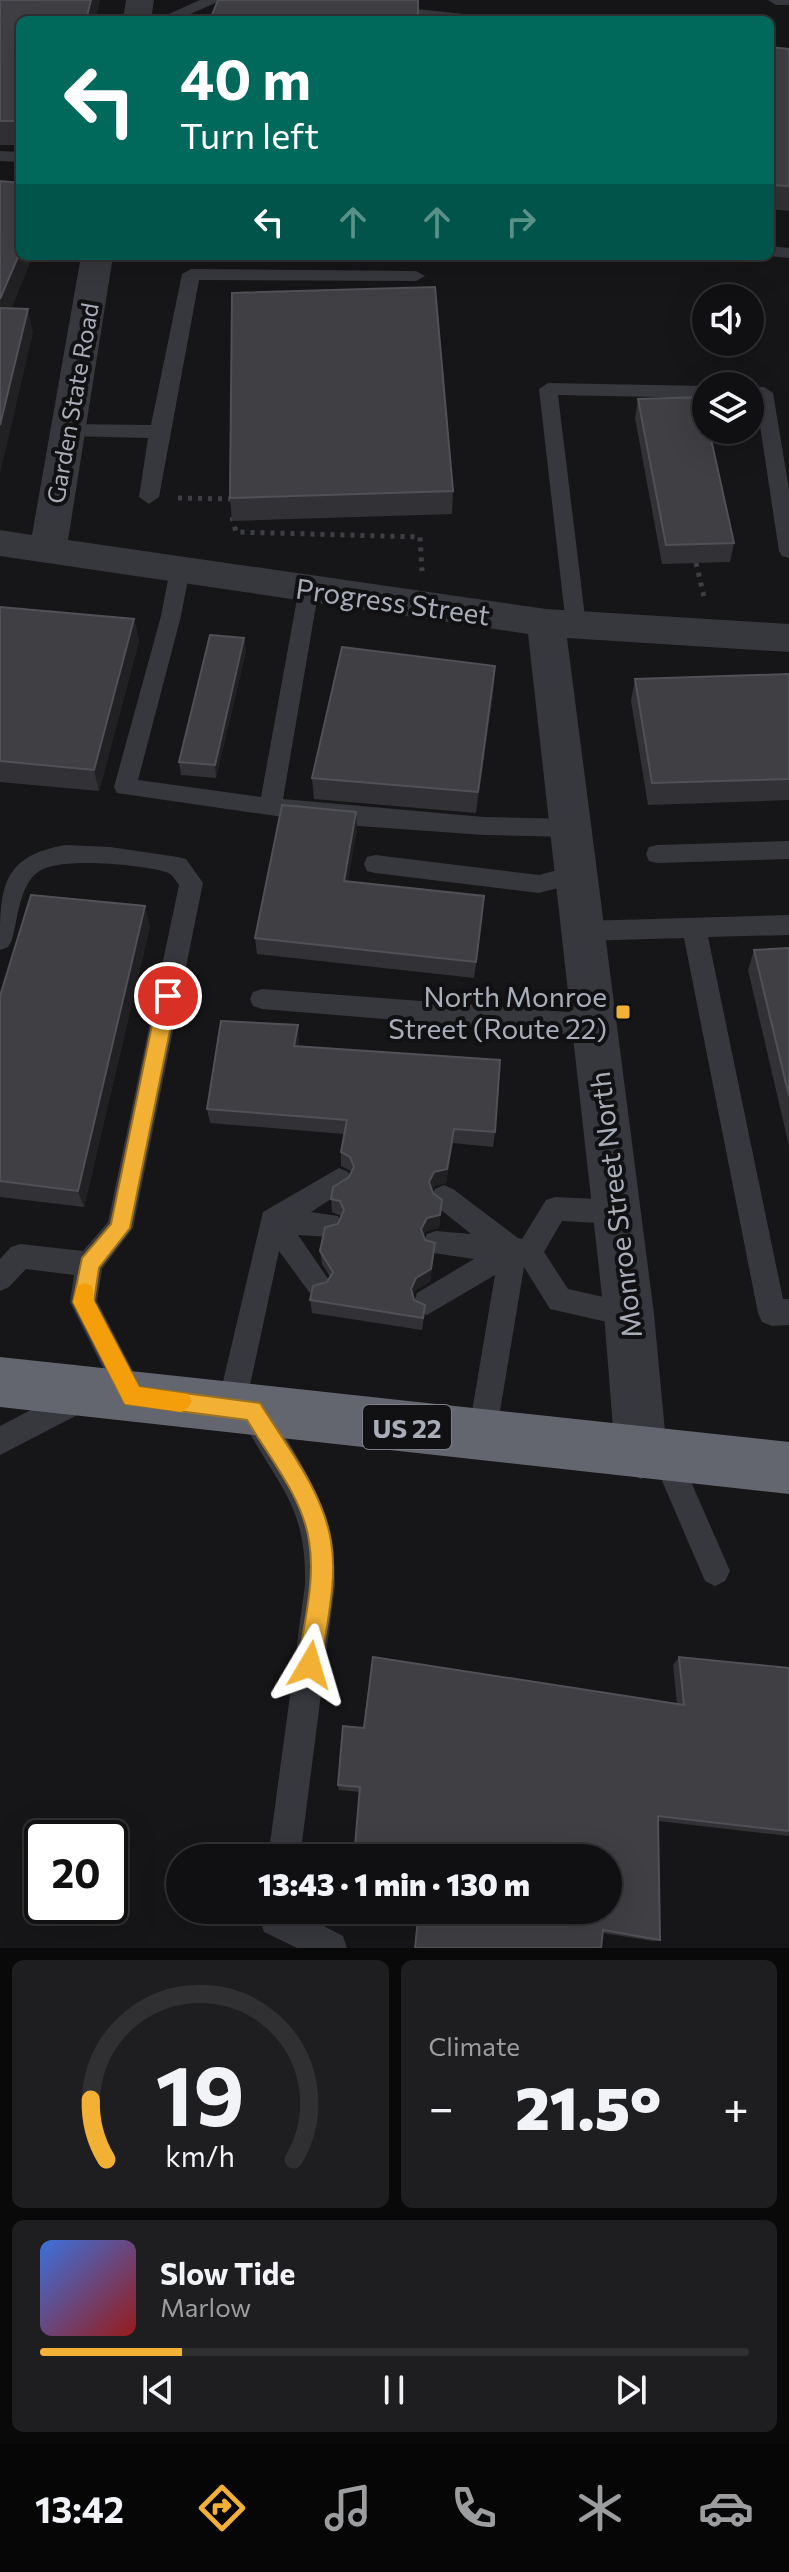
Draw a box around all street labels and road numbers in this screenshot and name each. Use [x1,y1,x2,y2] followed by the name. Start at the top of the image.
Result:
[40,300,104,506] street label: Garden State Road
[294,571,492,631] street label: Progress Street
[582,1070,648,1340] street label: Monroe Street North
[363,1405,451,1449] road number: US 22

